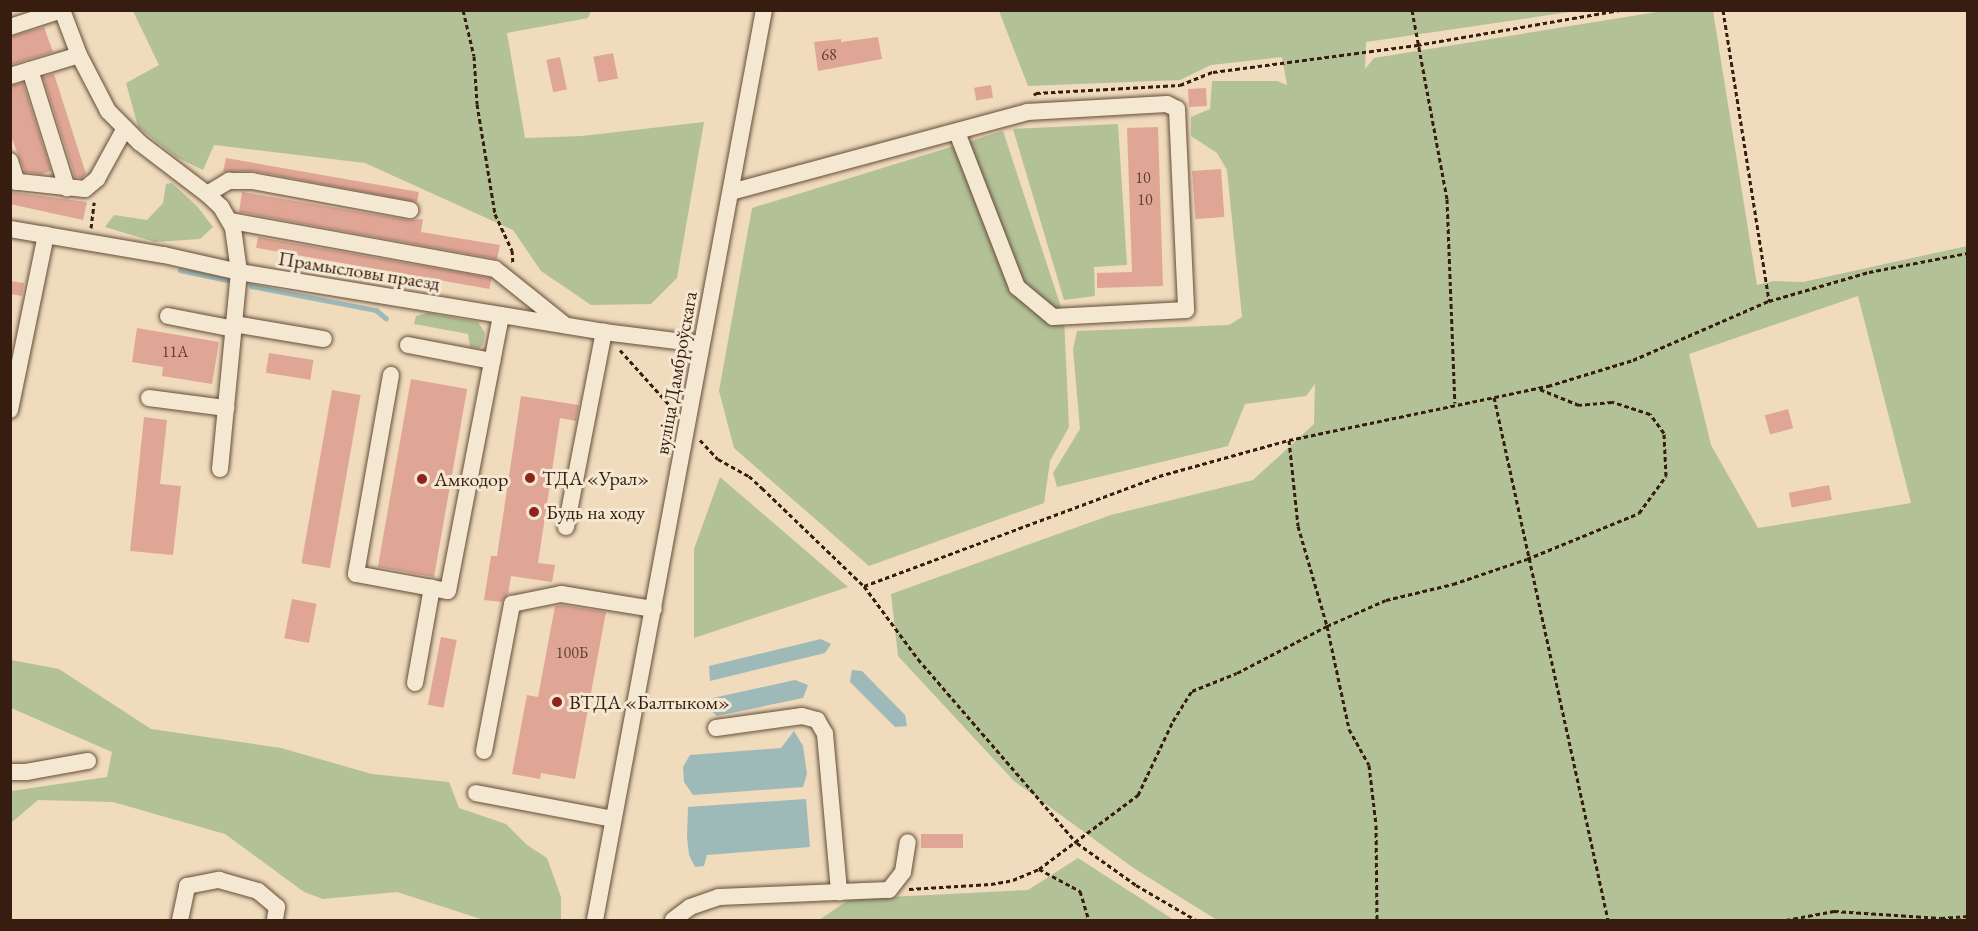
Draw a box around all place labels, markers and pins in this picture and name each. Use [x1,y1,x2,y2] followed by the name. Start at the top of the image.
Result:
[542,466,649,490] place label: ТДА «Урал»
[434,467,508,491] place label: Амкодор
[523,471,537,485] marker: ТДА «Урал»
[415,472,429,486] marker: Амкодор
[546,500,645,524] place label: Будь на ходу
[527,505,541,519] marker: Будь на ходу
[569,690,730,714] place label: ВТДА «Балтыком»
[550,695,564,709] marker: ВТДА «Балтыком»

